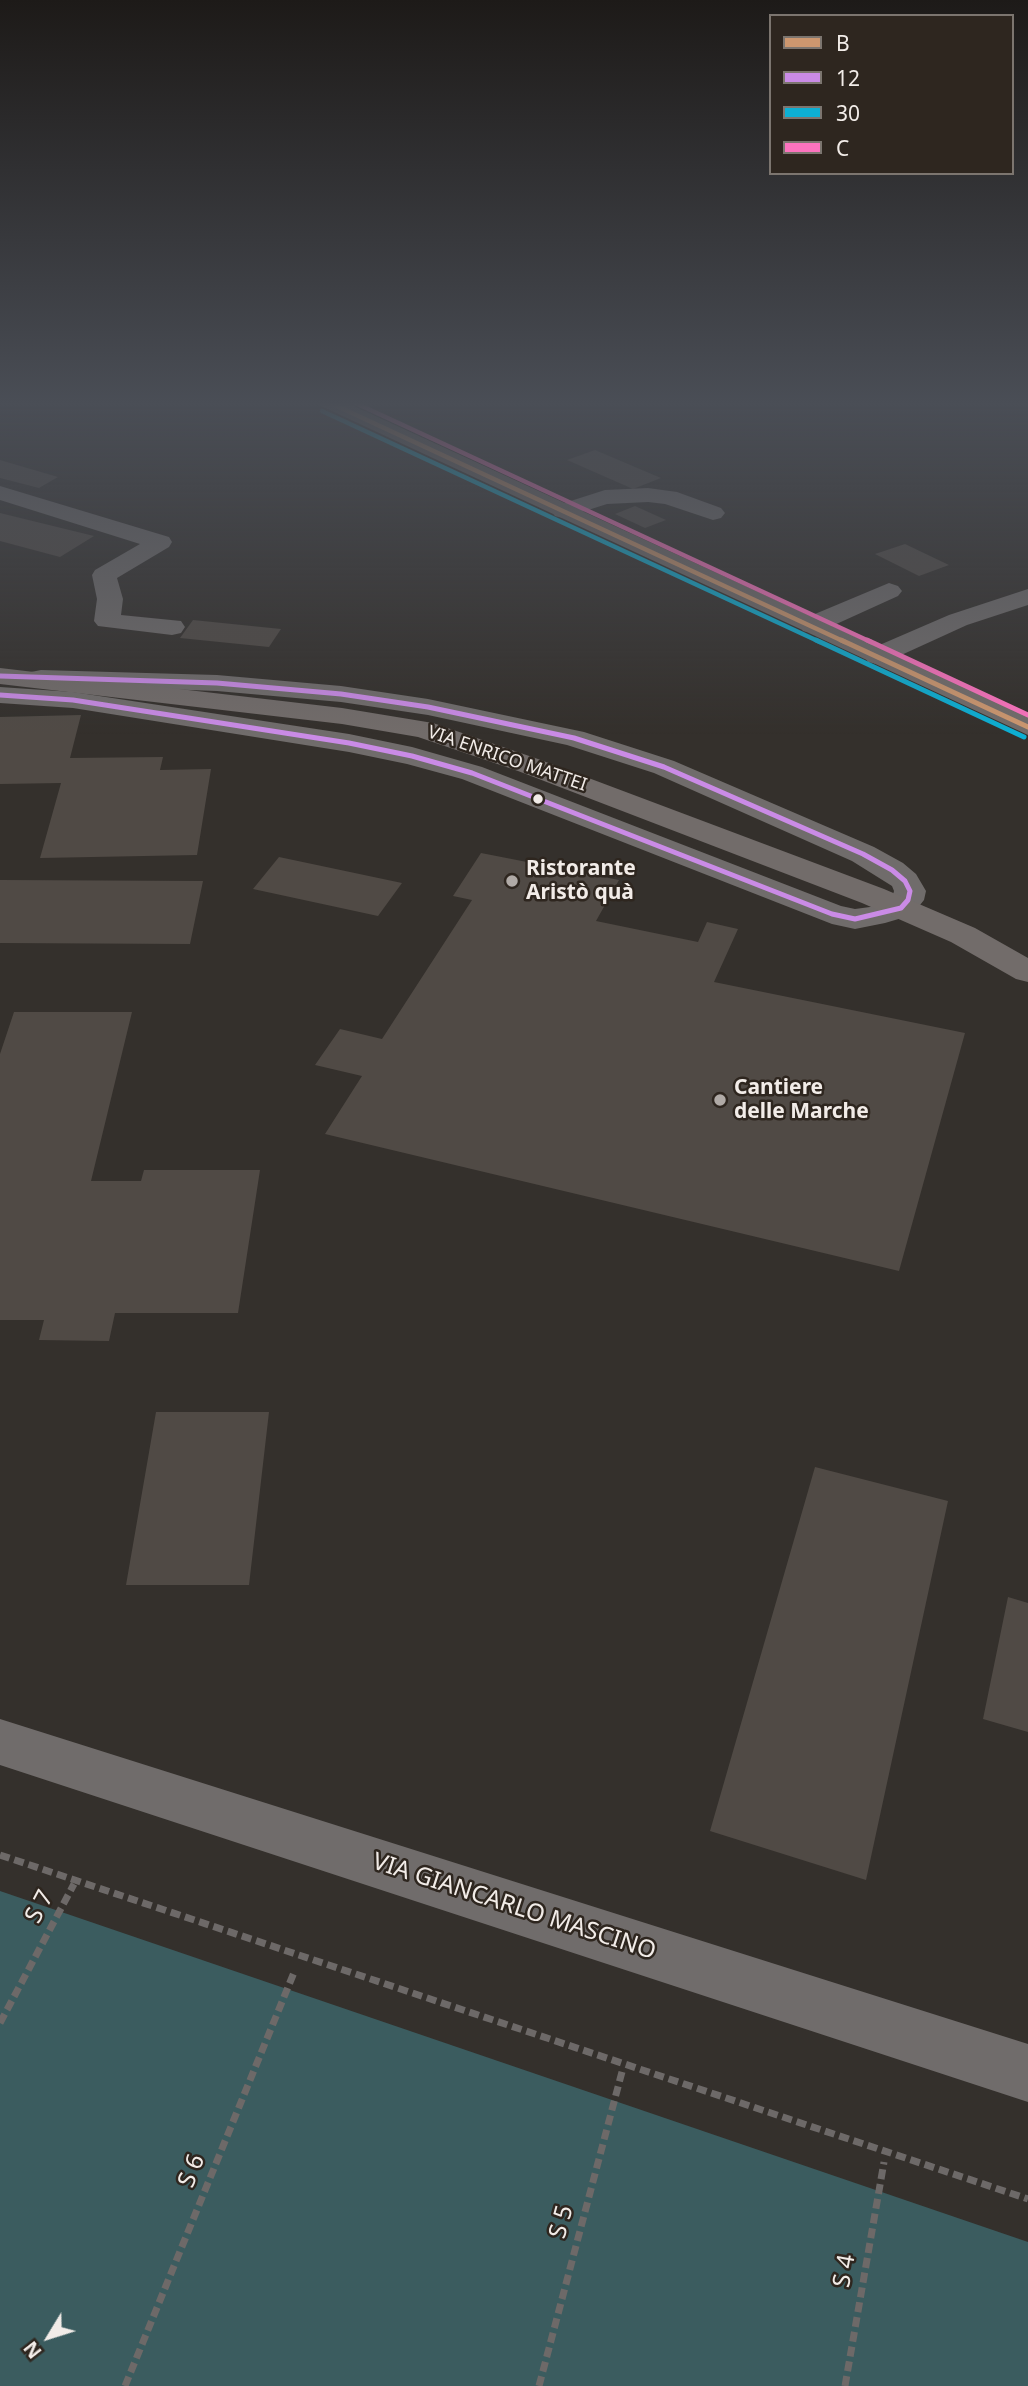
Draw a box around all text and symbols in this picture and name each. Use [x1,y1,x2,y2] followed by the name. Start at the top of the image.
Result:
[769,14,1014,175] legend
[836,29,850,57] text: B
[836,64,860,92] text: 12
[836,99,860,127] text: 30
[836,134,849,162] text: C
[425,722,589,796] street label: VIA ENRICO MATTEI
[531,792,545,806] unlabelled marker
[526,856,636,906] place label: Ristorante Aristò quà
[504,873,520,889] marker: Ristorante Aristò quà
[734,1075,869,1125] place label: Cantiere delle Marche
[712,1092,728,1108] marker: Cantiere delle Marche
[369,1848,659,1966] street label: VIA GIANCARLO MASCINO
[20,1886,60,1928] street label: S 7
[172,2150,212,2192] street label: S 6
[544,2202,580,2242] street label: S 5
[828,2252,862,2290] street label: S 4
[14,2302,84,2372] north arrow
[17,2336,47,2364] text: N

